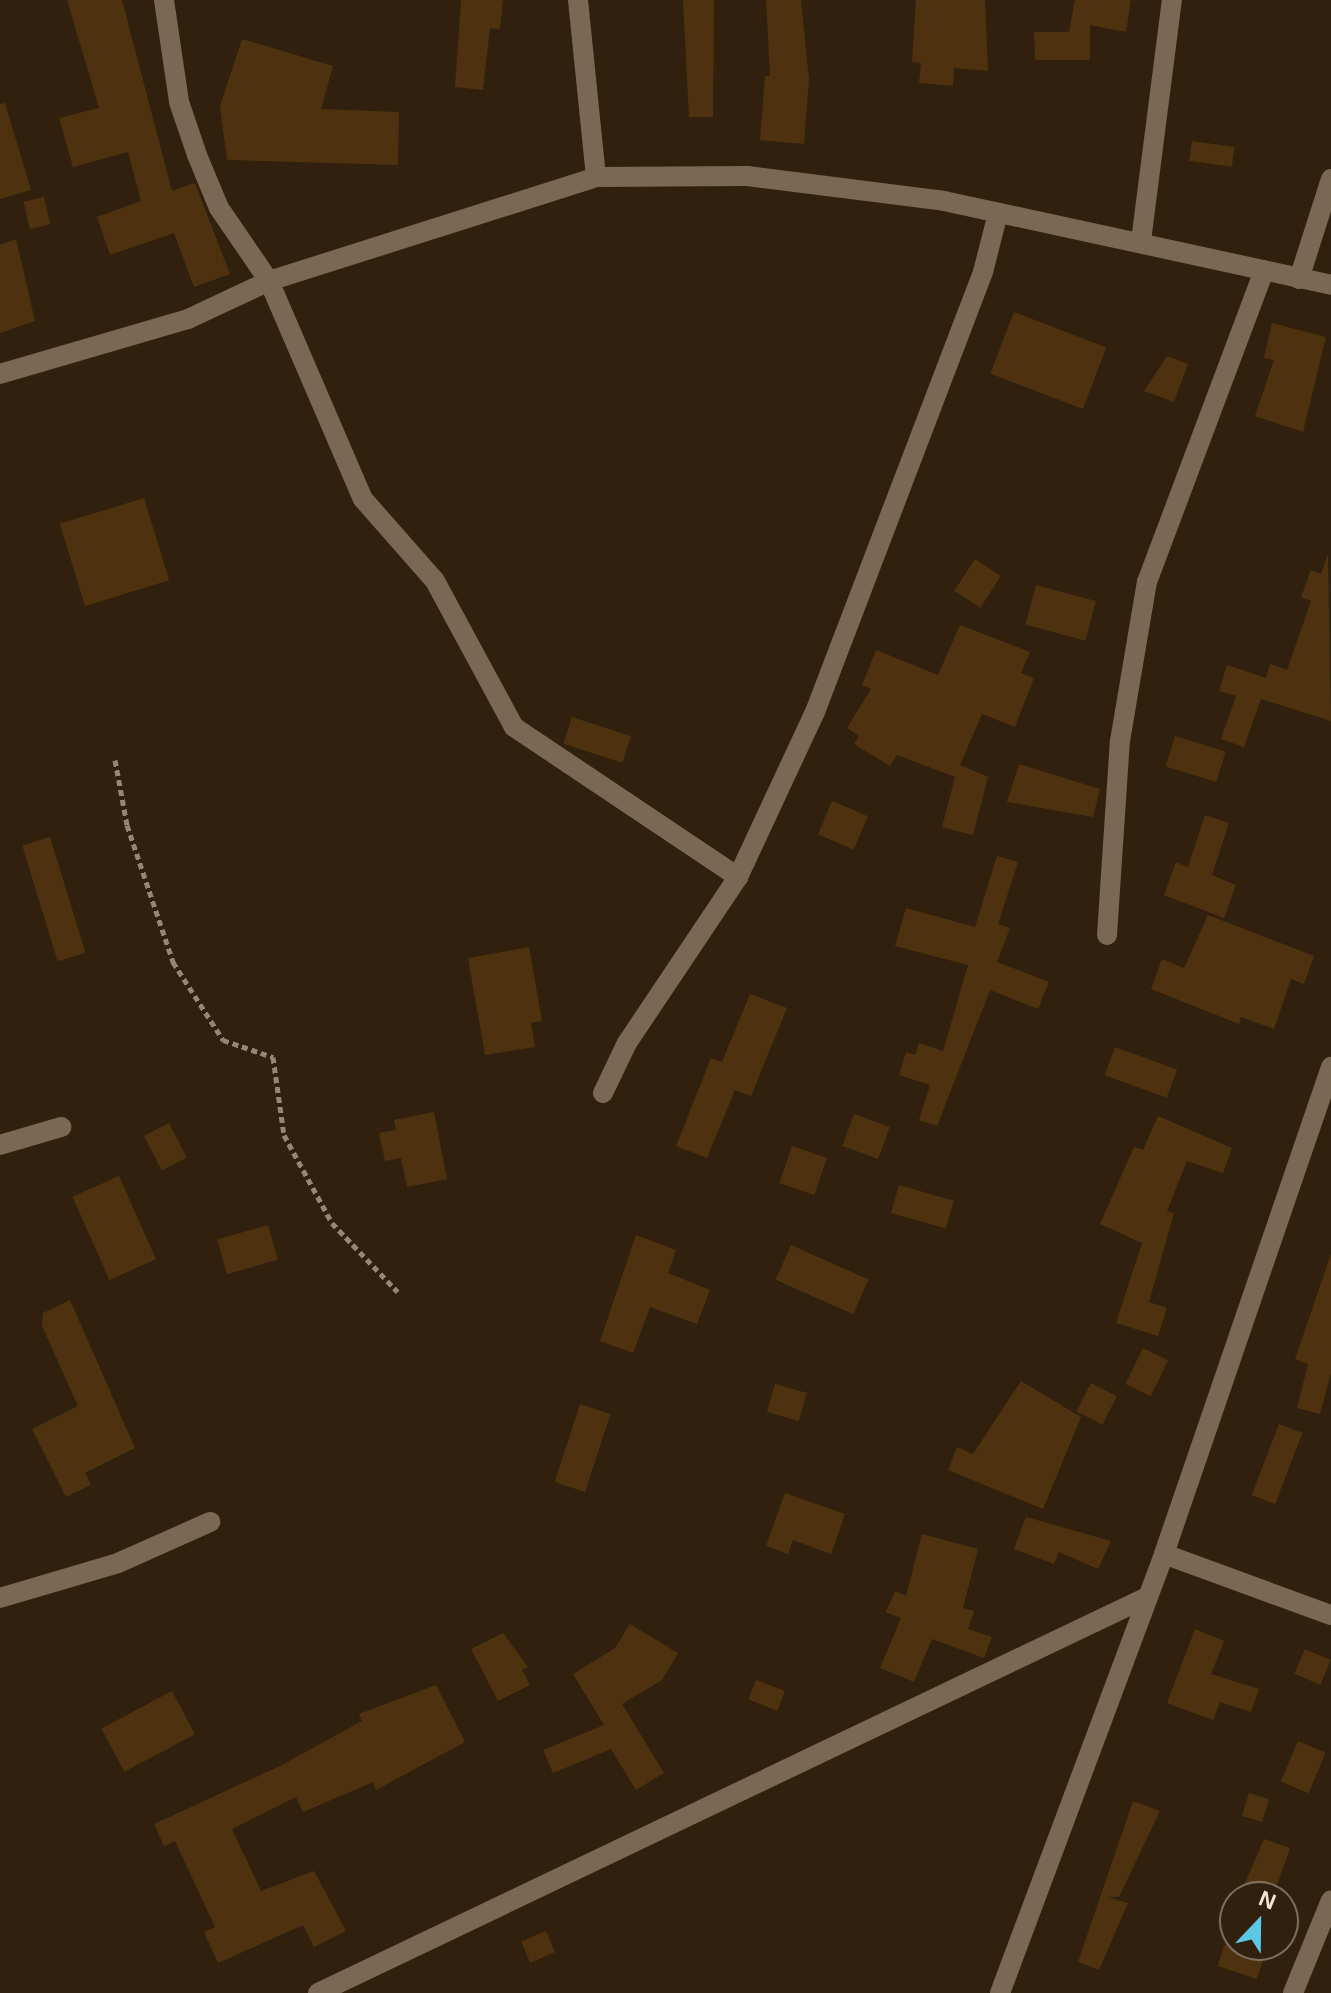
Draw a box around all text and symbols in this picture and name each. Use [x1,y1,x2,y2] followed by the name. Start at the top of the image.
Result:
[1219,1881,1299,1961] north arrow
[1255,1886,1279,1915] text: N

